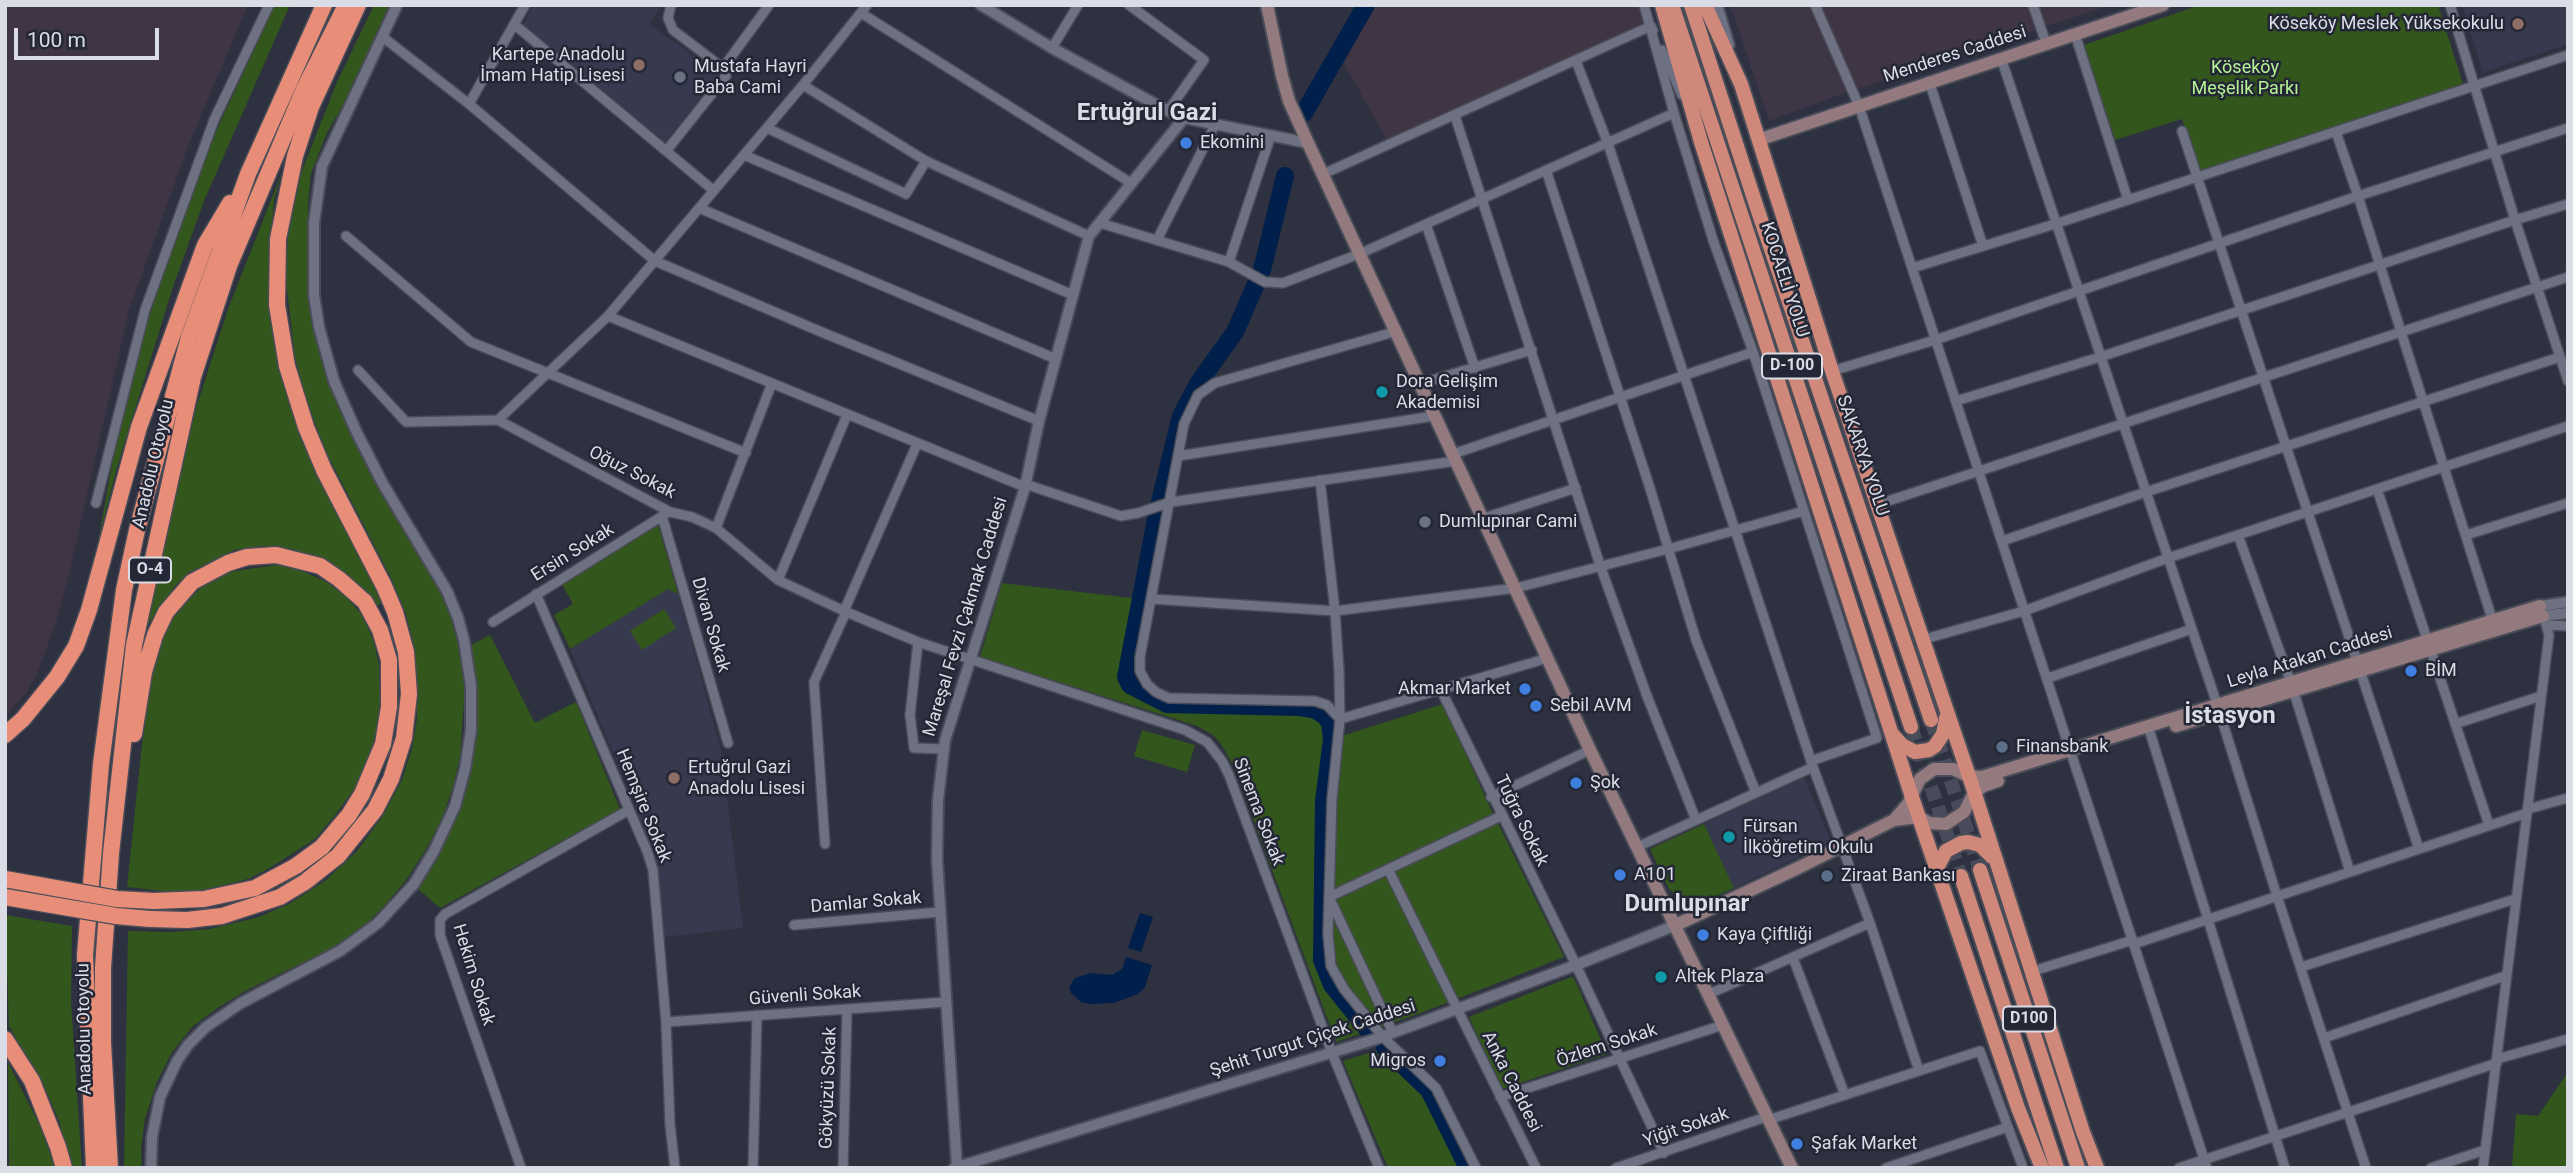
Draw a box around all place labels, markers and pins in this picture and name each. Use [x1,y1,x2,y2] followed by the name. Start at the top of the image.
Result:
[2268,13,2504,35] place label: Köseköy Meslek Yüksekokulu
[2510,16,2526,32] marker: Köseköy Meslek Yüksekokulu
[480,44,625,86] place label: Kartepe Anadolu İmam Hatip Lisesi
[694,56,807,98] place label: Mustafa Hayri Baba Cami
[631,57,647,73] marker: Kartepe Anadolu İmam Hatip Lisesi
[672,69,688,85] marker: Mustafa Hayri Baba Cami
[1200,132,1264,154] place label: Ekomini
[1178,135,1194,151] marker: Ekomini
[1396,371,1498,414] place label: Dora Gelişim Akademisi
[1374,384,1390,400] marker: Dora Gelişim Akademisi
[1439,511,1577,533] place label: Dumlupınar Cami
[1417,514,1433,530] marker: Dumlupınar Cami
[2425,660,2457,682] place label: BİM
[2403,663,2419,679] marker: BİM
[1398,678,1511,700] place label: Akmar Market
[1517,681,1533,697] marker: Akmar Market
[1550,695,1632,717] place label: Sebil AVM
[1528,698,1544,714] marker: Sebil AVM
[2016,736,2108,758] place label: Finansbank
[1994,739,2010,755] marker: Finansbank
[688,757,805,800] place label: Ertuğrul Gazi Anadolu Lisesi
[666,770,682,786] marker: Ertuğrul Gazi Anadolu Lisesi
[1590,772,1620,794] place label: Şok
[1568,775,1584,791] marker: Şok
[1743,816,1873,858] place label: Fürsan İlköğretim Okulu
[1721,829,1737,845] marker: Fürsan İlköğretim Okulu
[1634,864,1676,886] place label: A101
[1841,865,1955,887] place label: Ziraat Bankası
[1612,867,1628,883] marker: A101
[1819,868,1835,884] marker: Ziraat Bankası
[1717,924,1812,946] place label: Kaya Çiftliği
[1695,927,1711,943] marker: Kaya Çiftliği
[1675,966,1764,988] place label: Altek Plaza
[1653,969,1669,985] marker: Altek Plaza
[1370,1050,1426,1072] place label: Migros
[1432,1053,1448,1069] marker: Migros
[1811,1133,1917,1155] place label: Şafak Market
[1789,1136,1805,1152] marker: Şafak Market

